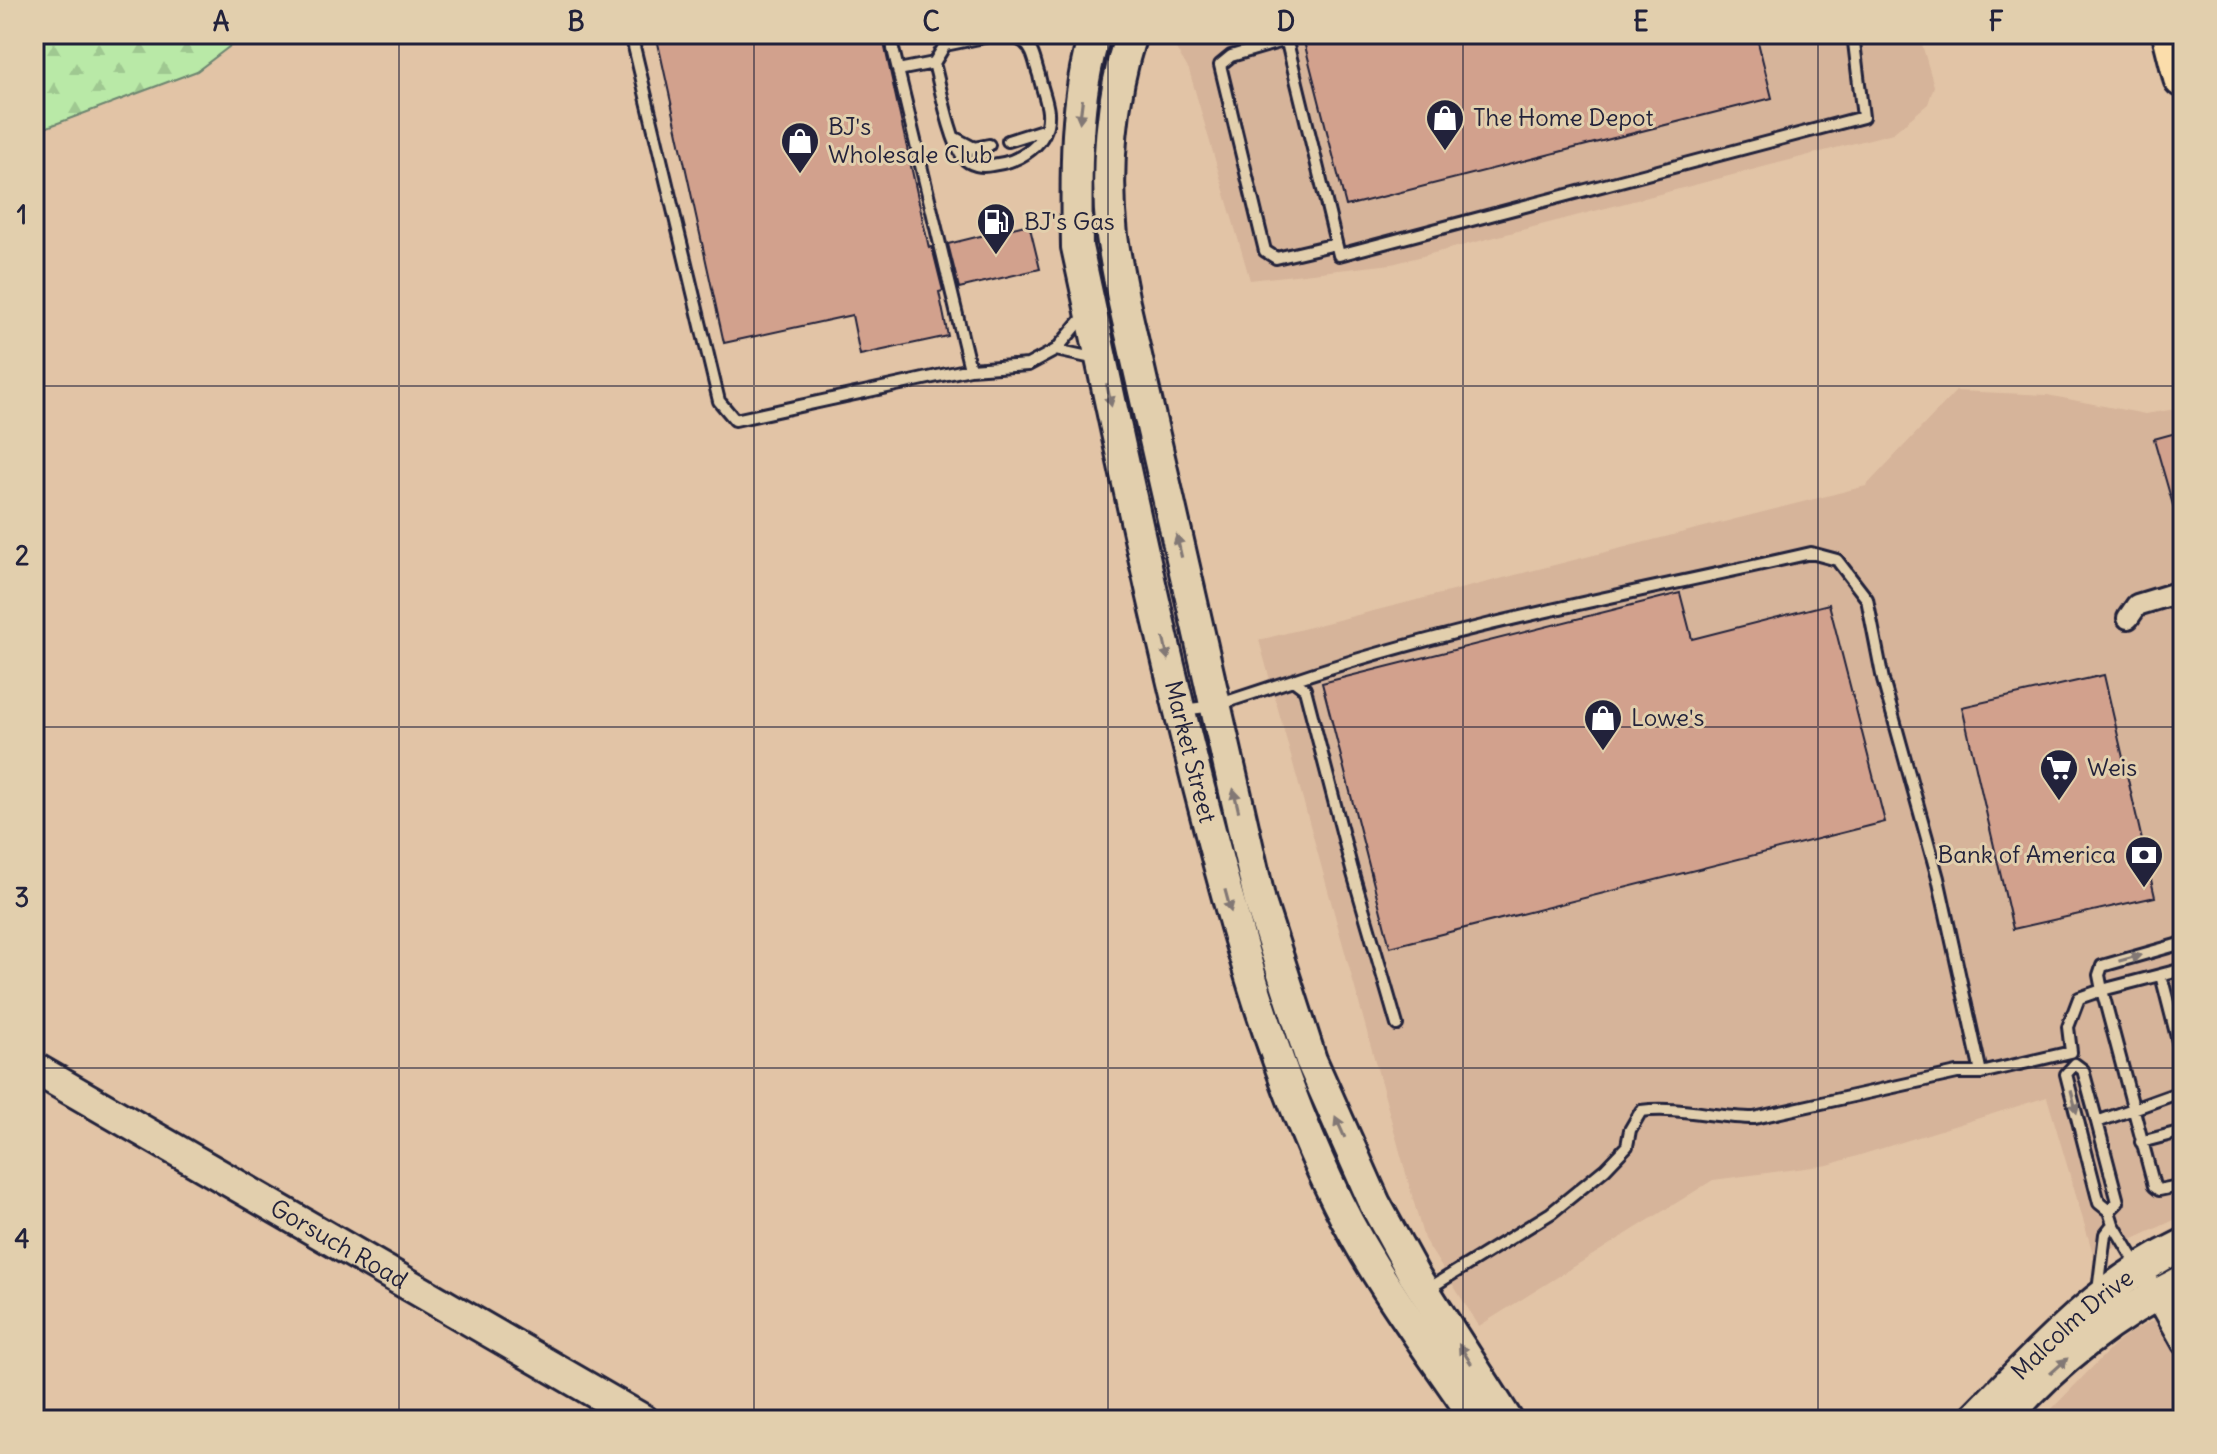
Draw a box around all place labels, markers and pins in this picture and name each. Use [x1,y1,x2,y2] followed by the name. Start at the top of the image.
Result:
[1424,97,1466,152] shop icon: The Home Depot
[1473,102,1654,132] place label: The Home Depot
[828,111,993,169] place label: BJ's Wholesale Club
[779,120,821,175] shop icon: BJ's Wholesale Club
[975,201,1017,256] fuel station icon: BJ's Gas
[1024,206,1115,236] place label: BJ's Gas
[1582,697,1624,752] shop icon: Lowe's
[1631,702,1705,732] place label: Lowe's
[2038,747,2080,802] supermarket icon: Weis
[2087,752,2137,782] place label: Weis
[2123,834,2165,889] bank icon: Bank of America
[1938,839,2116,869] place label: Bank of America

